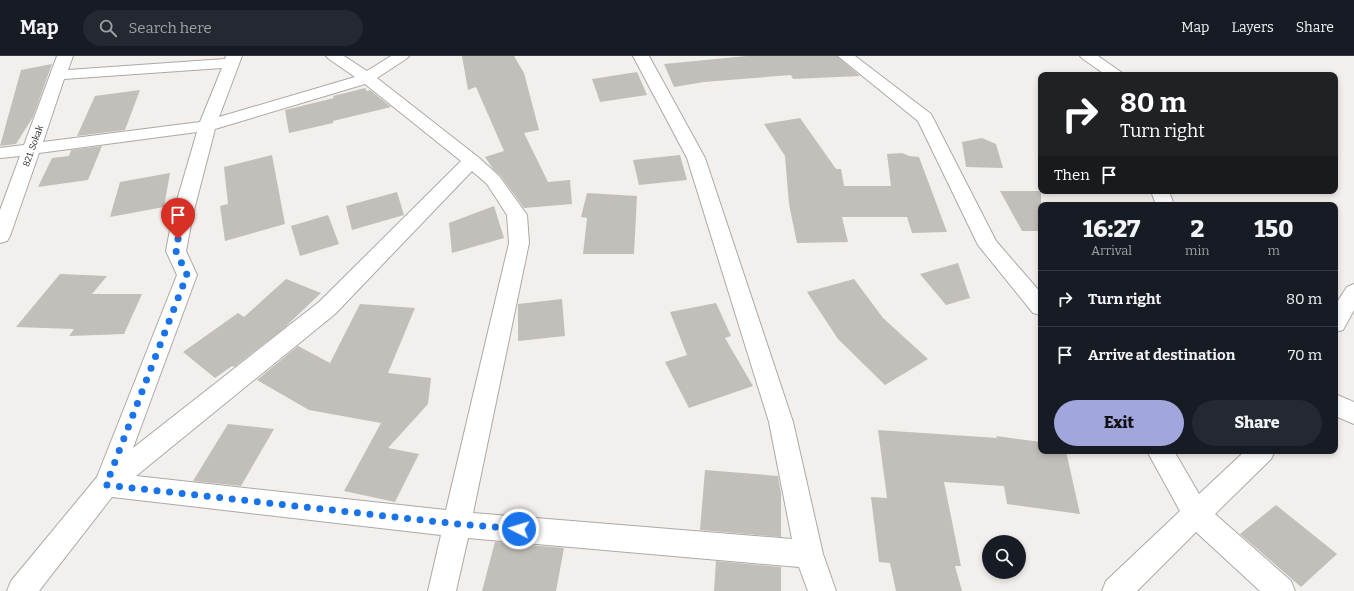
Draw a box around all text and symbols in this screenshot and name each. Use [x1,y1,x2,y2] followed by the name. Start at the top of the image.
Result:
[83,10,363,46] search box
[20,16,59,39] text: Map
[97,17,119,39] icon: search
[129,19,212,37] text: Search here
[1181,19,1209,36] text: Map
[1231,19,1274,36] text: Layers
[1296,19,1334,36] text: Share
[1120,86,1186,119] text: 80 m
[1054,88,1106,140] icon: right
[1120,120,1205,142] text: Turn right
[21,123,45,168] street label: 821. Sokak
[1098,164,1120,186] icon: arrive
[1054,166,1090,184] text: Then
[161,198,195,239] pin
[167,204,189,226] icon: arrive
[1083,215,1140,243] text: 16:27
[1190,215,1204,243] text: 2
[1254,215,1293,243] text: 150
[1091,243,1132,258] text: Arrival
[1185,243,1210,258] text: min
[1268,243,1280,258] text: m
[1054,288,1076,310] icon: right
[1088,290,1161,308] text: Turn right
[1286,290,1322,308] text: 80 m
[1054,344,1076,366] icon: arrive
[1088,346,1235,364] text: Arrive at destination
[1288,346,1322,364] text: 70 m
[1054,400,1184,446] button: Exit
[1192,400,1322,446] button: Share
[498,508,540,550] position arrow
[982,535,1026,579] map controls
[982,535,1026,579] button: search

